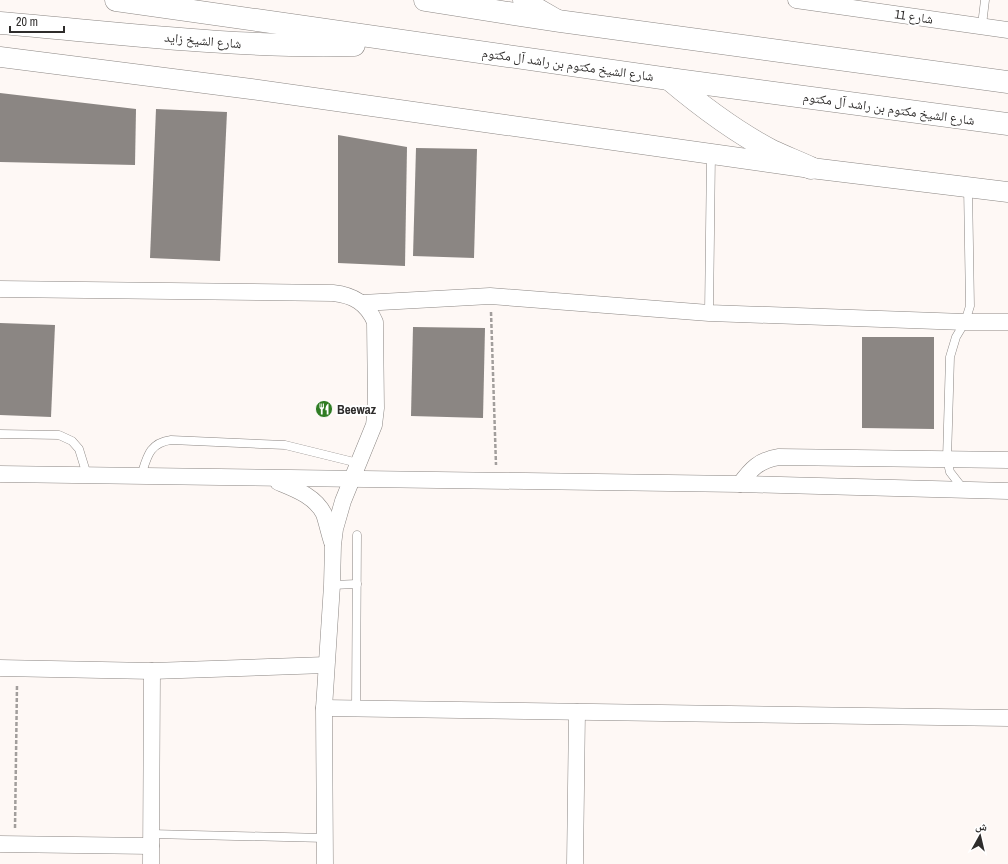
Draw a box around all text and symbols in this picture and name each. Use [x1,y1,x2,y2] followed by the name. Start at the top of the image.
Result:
[893,5,934,29] street label: شارع 11
[10,8,64,34] scale bar
[16,14,38,30] text: 20 m
[164,29,242,53] street label: شارع الشيخ زايد
[481,44,655,86] street label: شارع الشيخ مكتوم بن راشد آل مكتوم
[802,88,976,130] street label: شارع الشيخ مكتوم بن راشد آل مكتوم
[314,399,334,419] restaurant icon: Beewaz
[337,401,377,418] place label: Beewaz
[960,816,1000,856] north arrow
[974,818,988,835] text: ش

